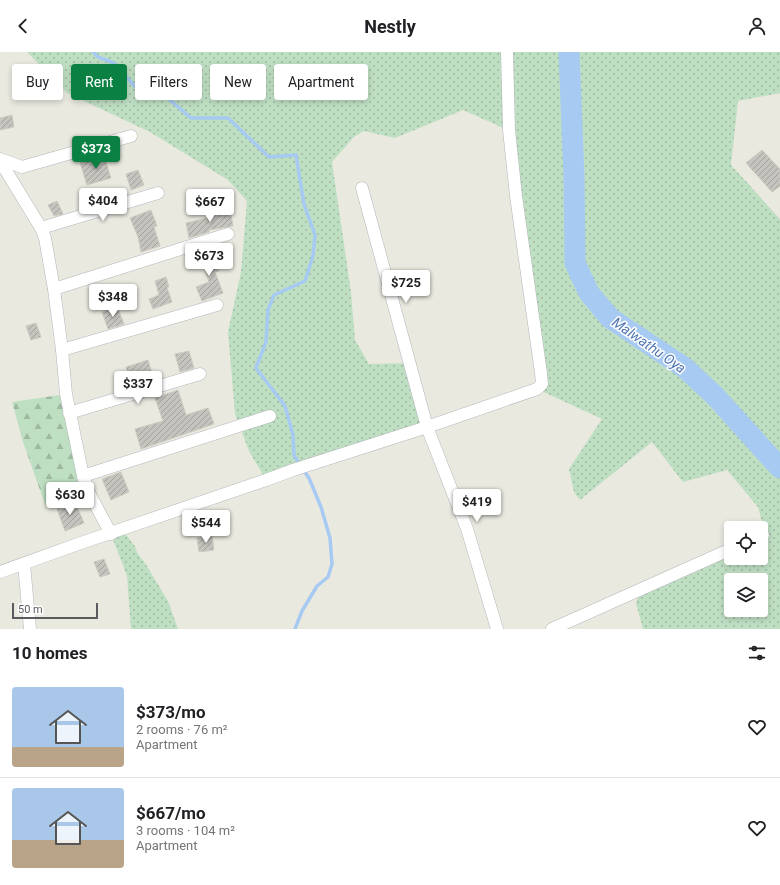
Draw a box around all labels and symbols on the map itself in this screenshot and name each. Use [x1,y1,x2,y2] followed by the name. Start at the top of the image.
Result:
[72,136,120,170] pin: $373
[79,188,127,222] pin: $404
[186,189,234,223] pin: $667
[185,243,233,277] pin: $673
[382,270,430,304] pin: $725
[89,284,137,318] pin: $348
[609,314,689,376] water label: Malwathu Oya
[114,371,162,405] pin: $337
[46,482,94,516] pin: $630
[453,489,501,523] pin: $419
[182,510,230,544] pin: $544
[12,601,98,620] scale bar

